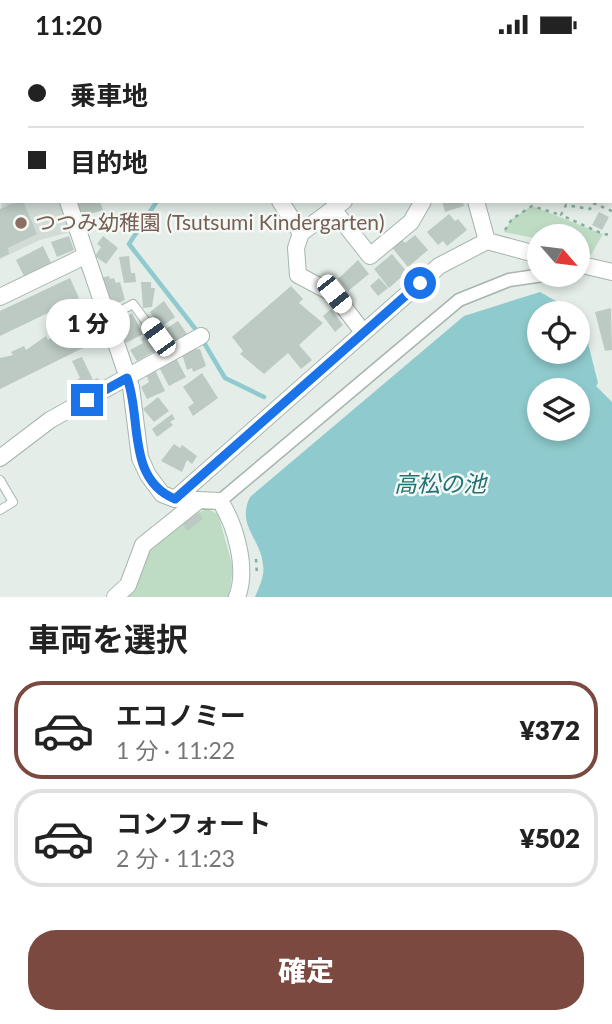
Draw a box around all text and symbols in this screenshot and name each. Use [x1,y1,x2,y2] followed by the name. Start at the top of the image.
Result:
[35,9,102,41] text: 11:20
[70,79,148,111] text: 乗車地
[70,146,148,178] text: 目的地
[35,209,385,234] place label: つつみ幼稚園 (Tsutsumi Kindergarten)
[13,215,29,231] marker: つつみ幼稚園 (Tsutsumi Kindergarten)
[527,224,590,287] north arrow
[527,224,590,441] map controls
[404,267,436,299] route start
[313,271,356,317] car
[45,299,129,347] callout: 1 分
[527,301,590,364] button: locate
[67,309,109,337] text: 1 分
[138,314,179,360] car
[527,378,590,441] button: layers
[71,384,103,416] route end
[394,469,488,497] water label: 高松の池
[28,619,188,658] text: 車両を選択
[32,699,95,762] icon: car
[116,699,246,731] text: エコノミー
[520,714,580,746] text: ¥372
[116,736,235,764] text: 1 分 · 11:22
[32,807,95,870] icon: car
[116,807,271,839] text: コンフォート
[520,822,580,854] text: ¥502
[116,844,235,872] text: 2 分 · 11:23
[28,930,584,1010] button: 確定

